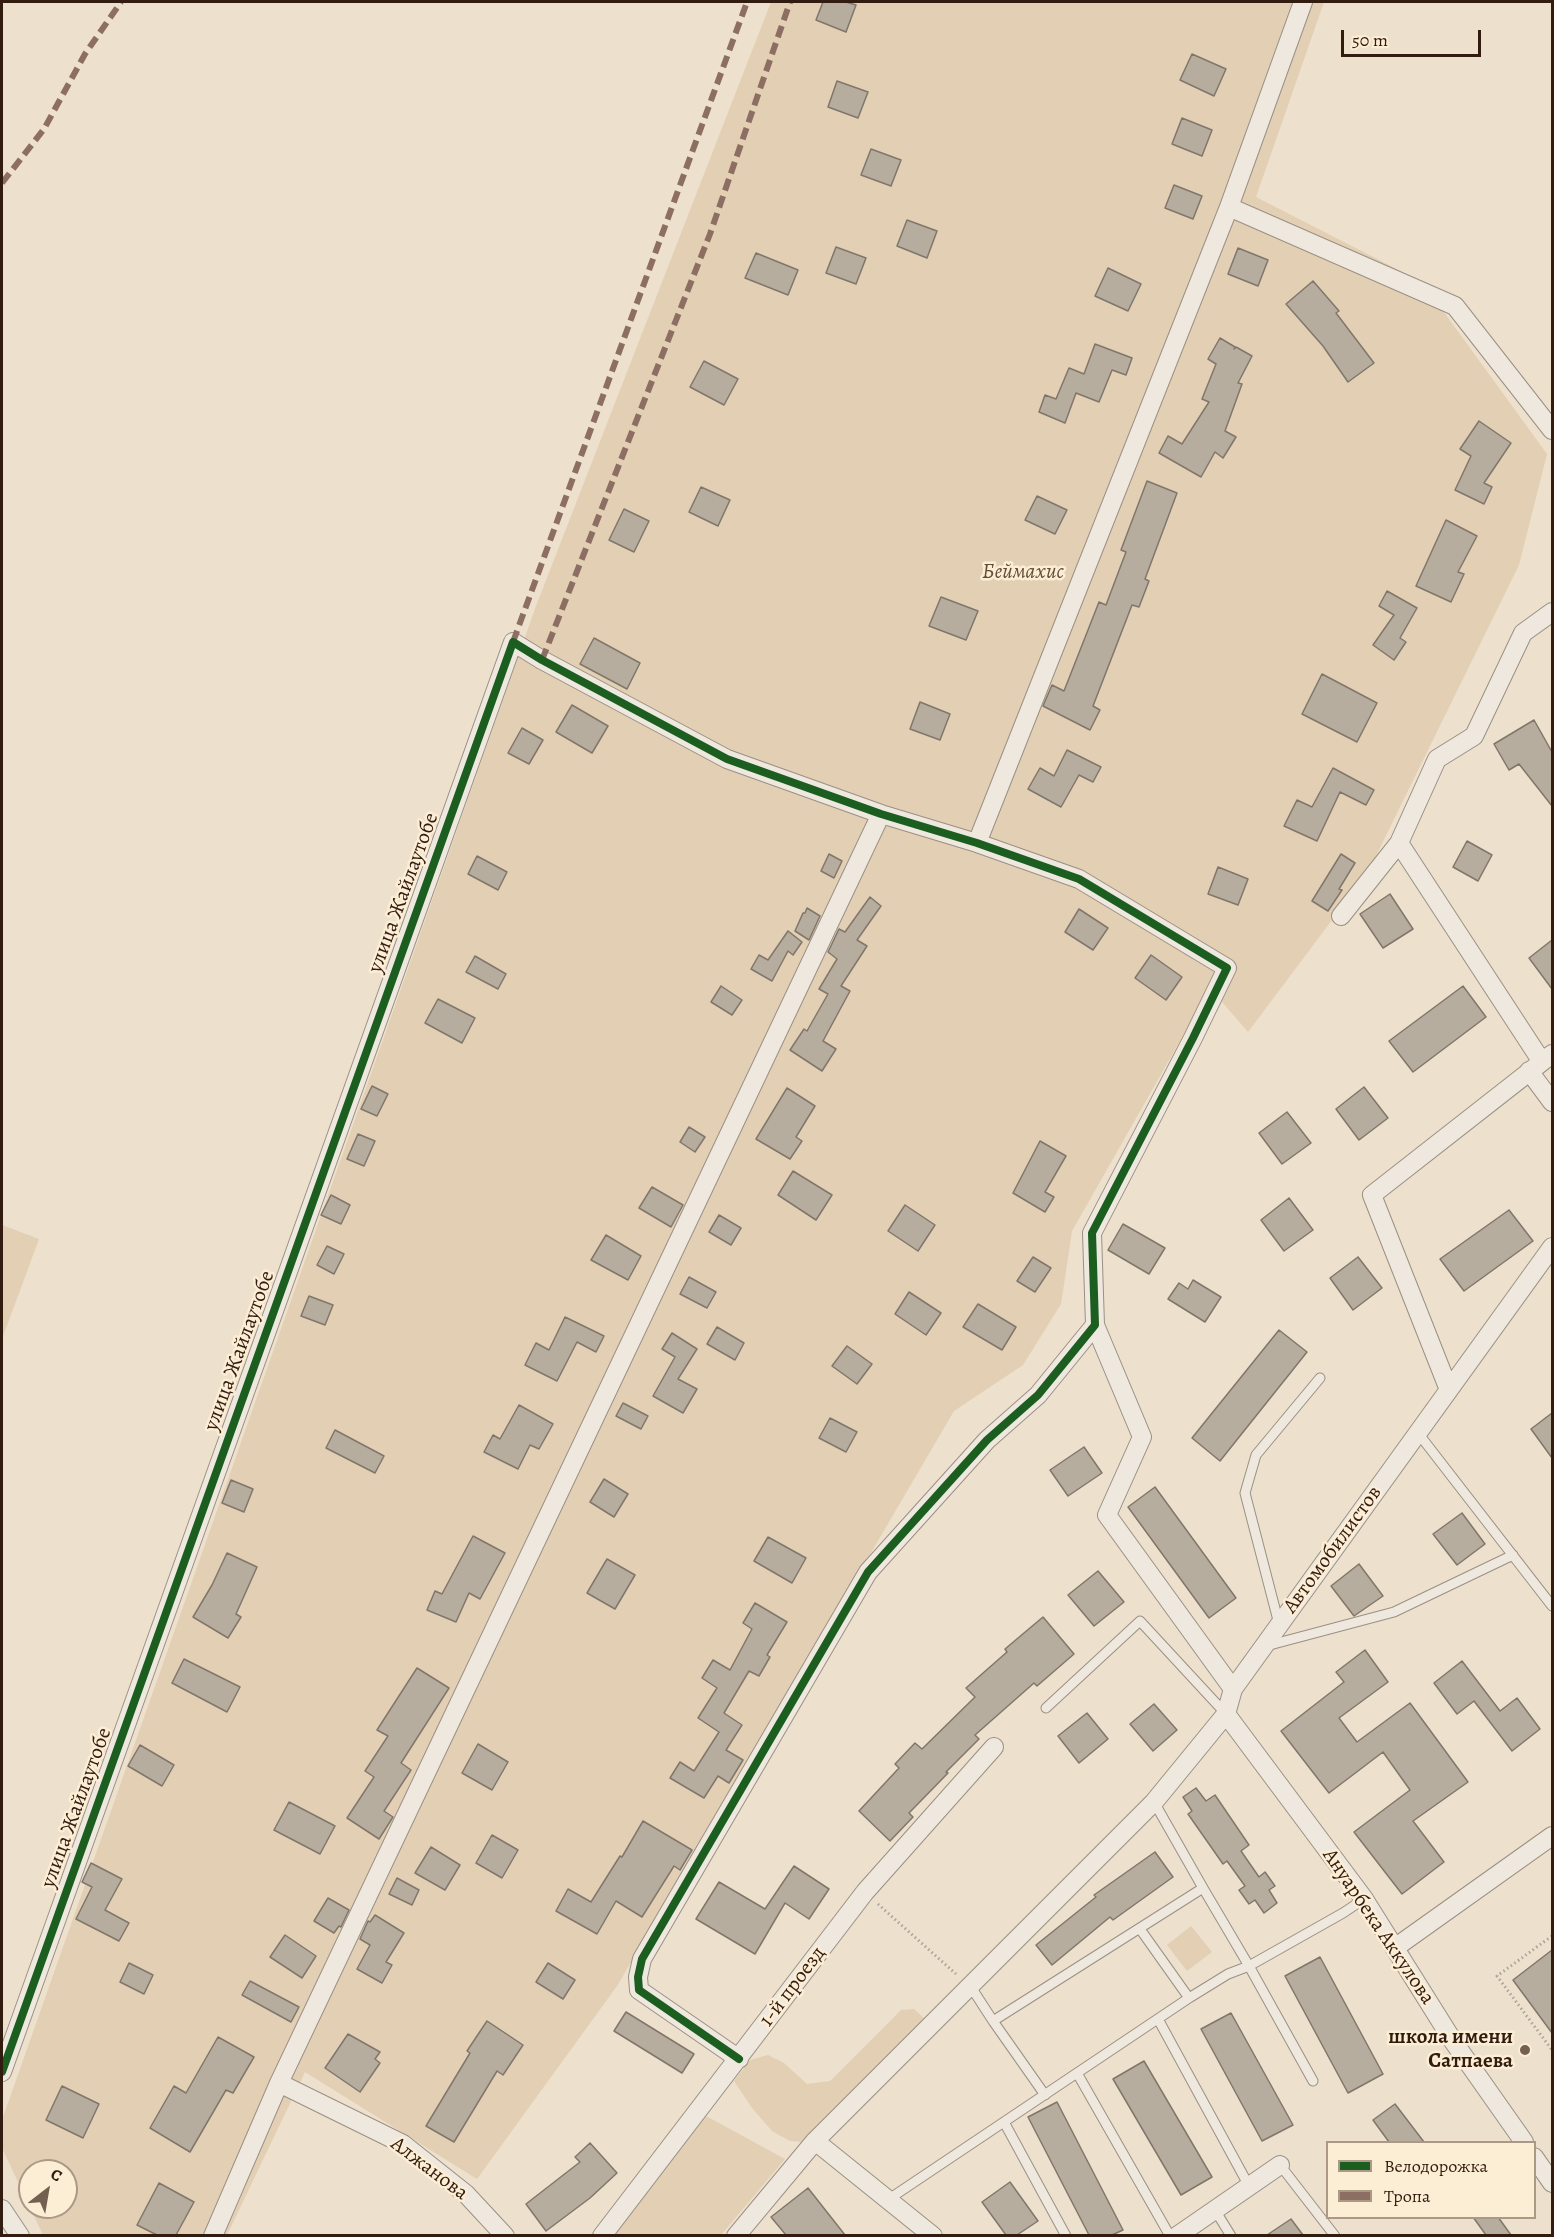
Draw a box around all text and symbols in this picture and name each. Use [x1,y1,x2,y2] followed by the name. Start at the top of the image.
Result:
[1344,18,1484,56] scale bar
[1352,28,1388,52] text: 50 m
[982,560,1064,586] park label: Беймахис
[363,810,445,976] street label: улица Жайлаутобе
[199,1268,281,1434] street label: улица Жайлаутобе
[1278,1481,1388,1619] street label: Автомобилистов
[36,1725,118,1891] street label: улица Жайлаутобе
[1316,1844,1440,2010] street label: Ануарбека Аккулова
[755,1942,831,2032] street label: 1-й проезд
[1388,2025,1513,2075] place label: школа имени Сатпаева
[1518,2043,1532,2057] marker: школа имени Сатпаева
[385,2132,473,2206] street label: Алжанова
[1326,2141,1536,2219] legend
[1384,2154,1488,2178] text: Велодорожка
[18,2159,78,2219] north arrow
[46,2163,66,2187] text: С
[1384,2184,1430,2208] text: Тропа

